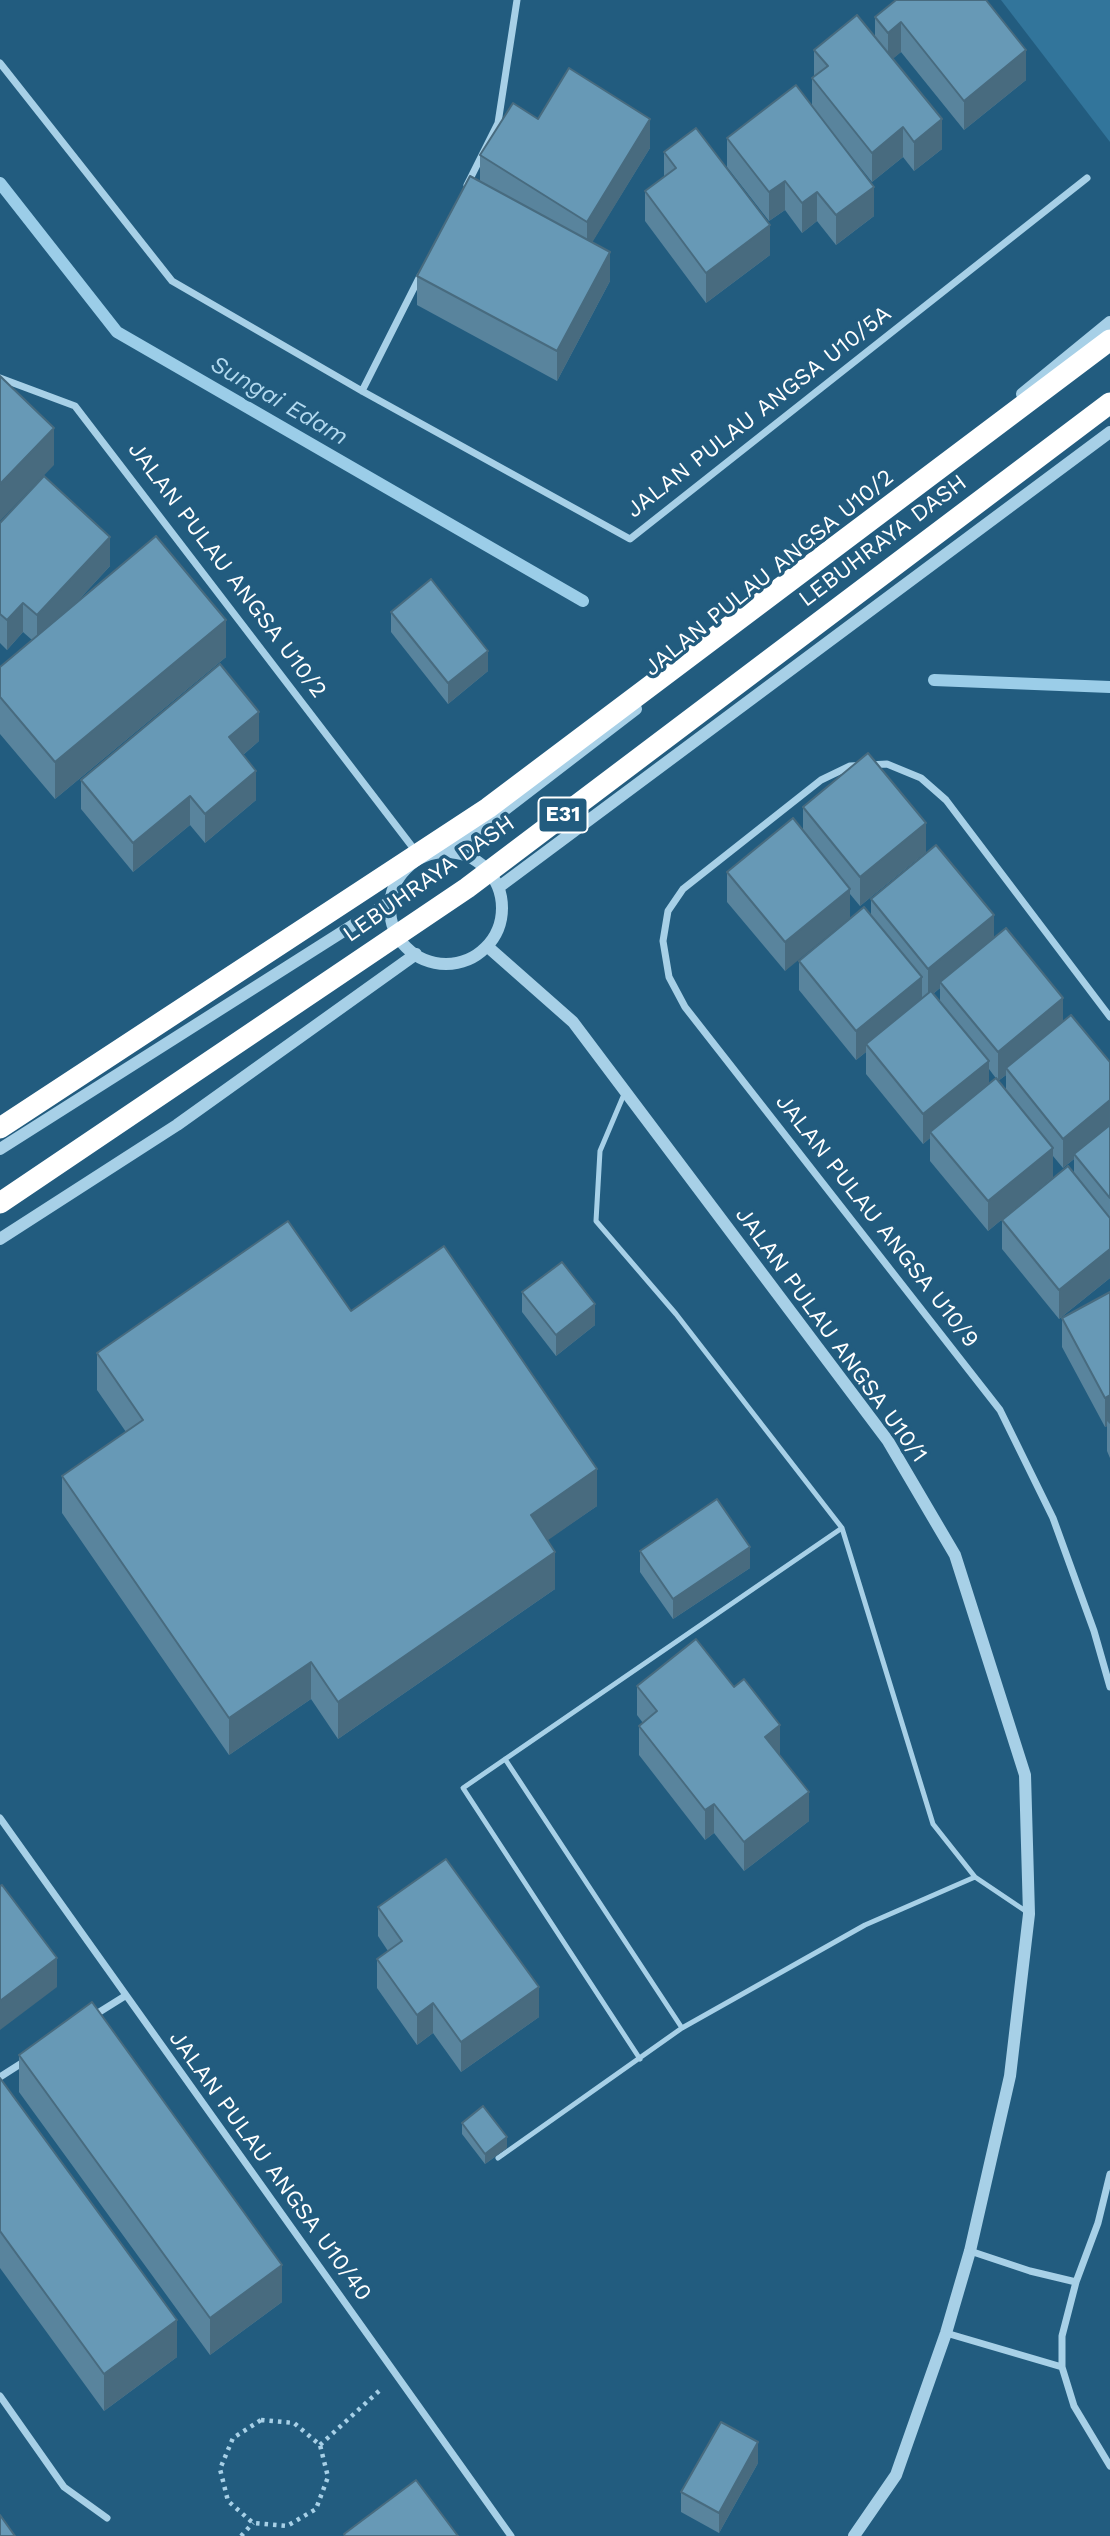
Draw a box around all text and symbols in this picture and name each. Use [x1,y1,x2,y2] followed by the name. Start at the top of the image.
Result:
[621,300,897,524] street label: JALAN PULAU ANGSA U10/5A
[205,350,353,452] water label: Sungai Edam
[122,437,332,703] street label: JALAN PULAU ANGSA U10/2
[639,464,899,682] street label: JALAN PULAU ANGSA U10/2
[794,469,972,613] street label: LEBUHRAYA DASH
[538,798,588,832] road number: E31
[338,809,520,949] street label: LEBUHRAYA DASH
[769,1089,985,1353] street label: JALAN PULAU ANGSA U10/9
[729,1202,933,1468] street label: JALAN PULAU ANGSA U10/1
[163,2026,377,2306] street label: JALAN PULAU ANGSA U10/40

